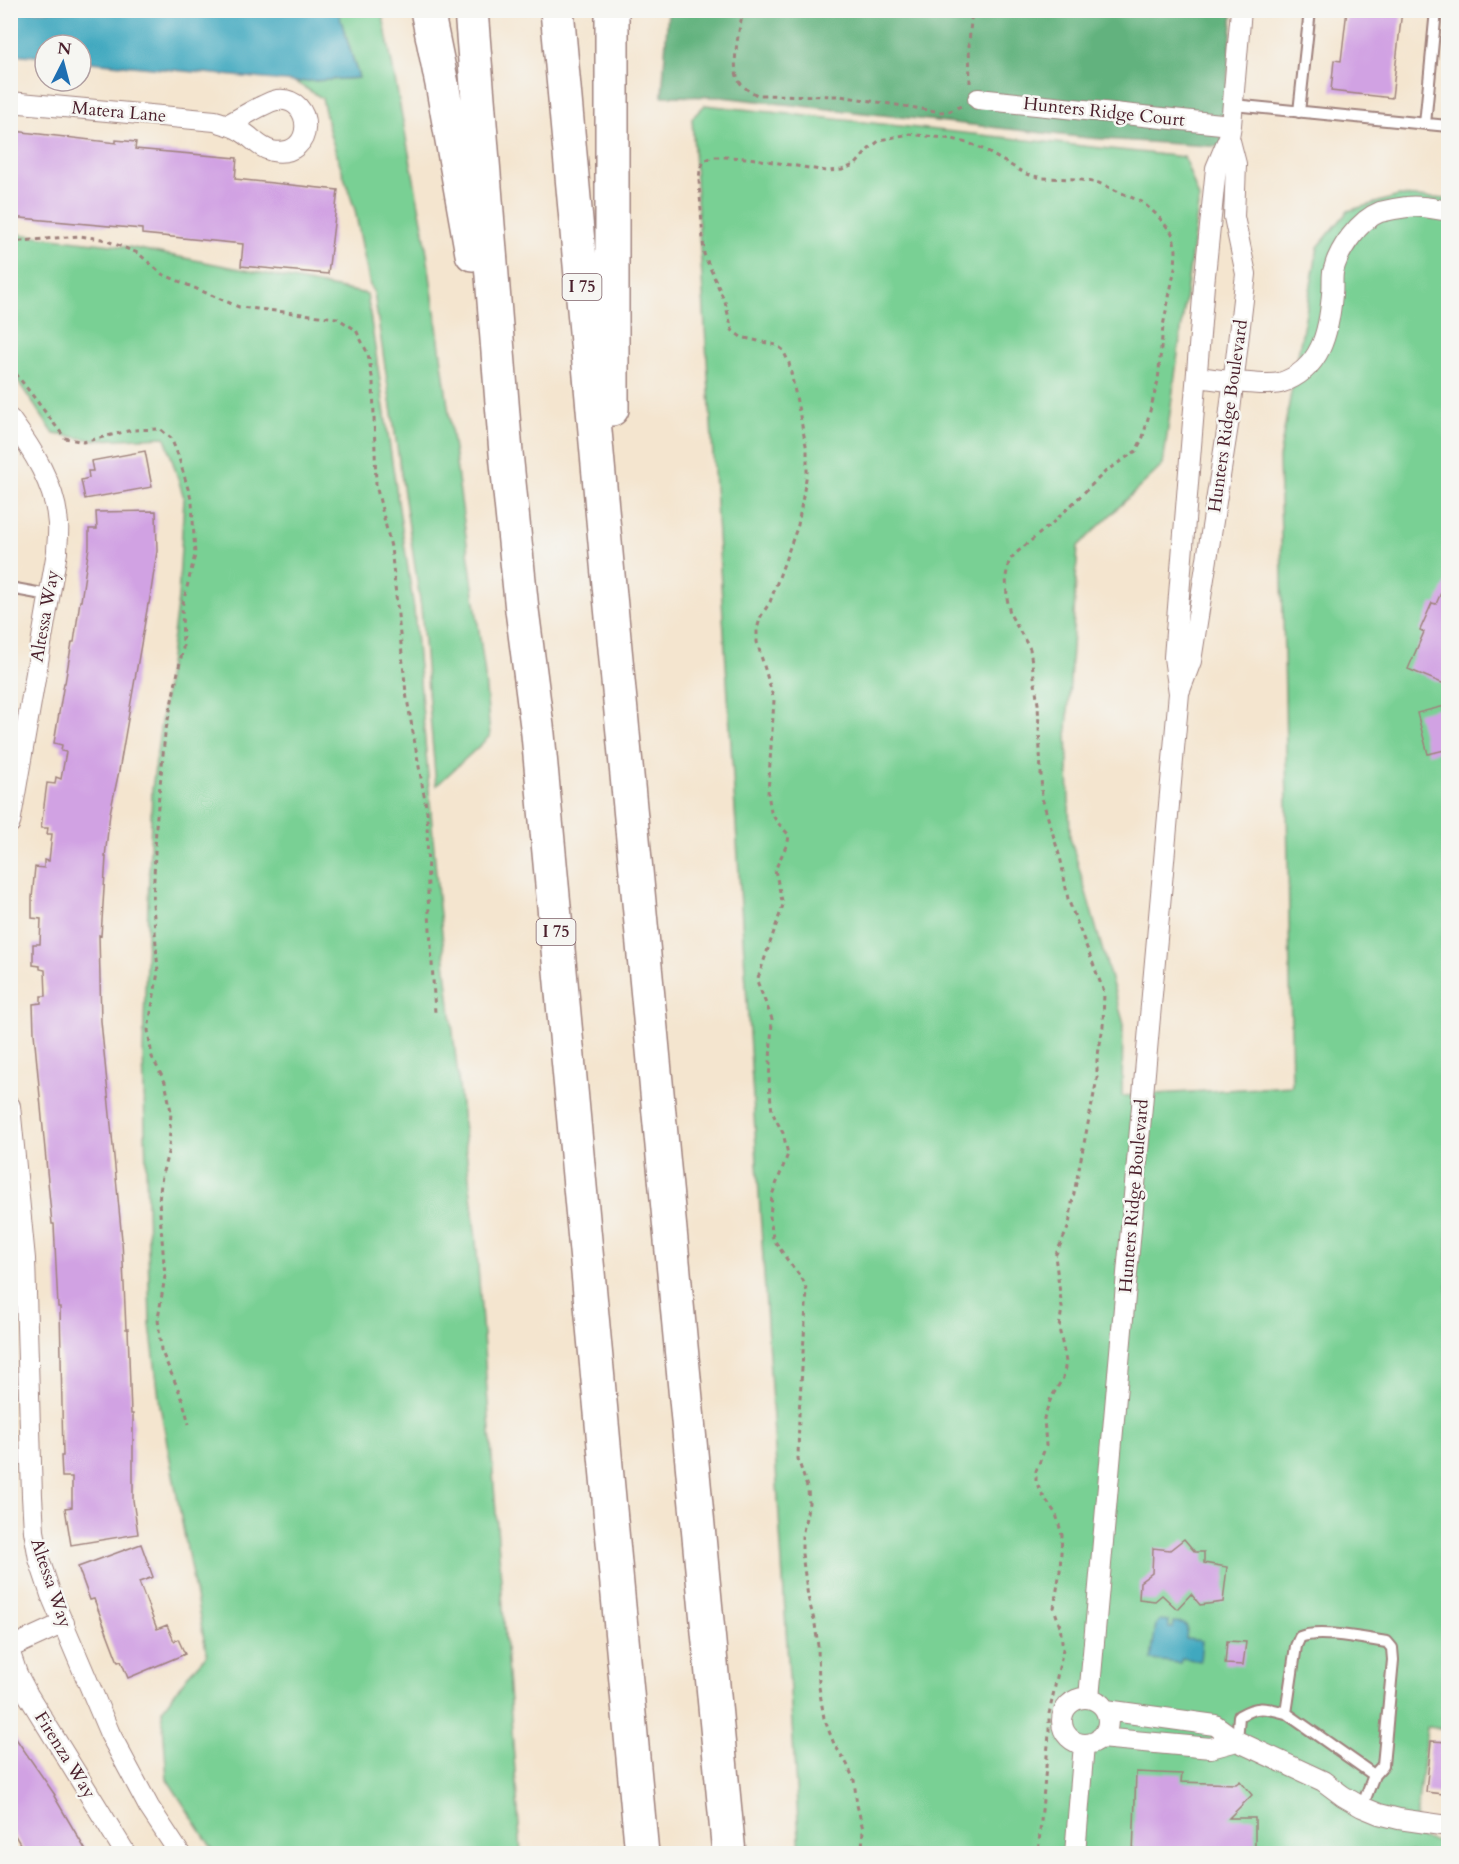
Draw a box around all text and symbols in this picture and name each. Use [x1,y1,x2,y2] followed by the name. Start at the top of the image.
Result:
[33,33,93,93] north arrow
[56,37,73,61] text: N
[1022,91,1186,133] street label: Hunters Ridge Court
[71,95,167,129] street label: Matera Lane
[562,274,602,300] road number: I 75
[1202,318,1254,514] street label: Hunters Ridge Boulevard
[25,568,65,664] street label: Altessa Way
[536,919,576,945] road number: I 75
[1113,1098,1155,1294] street label: Hunters Ridge Boulevard
[24,1535,78,1632] street label: Altessa Way
[28,1707,102,1804] street label: Firenza Way

